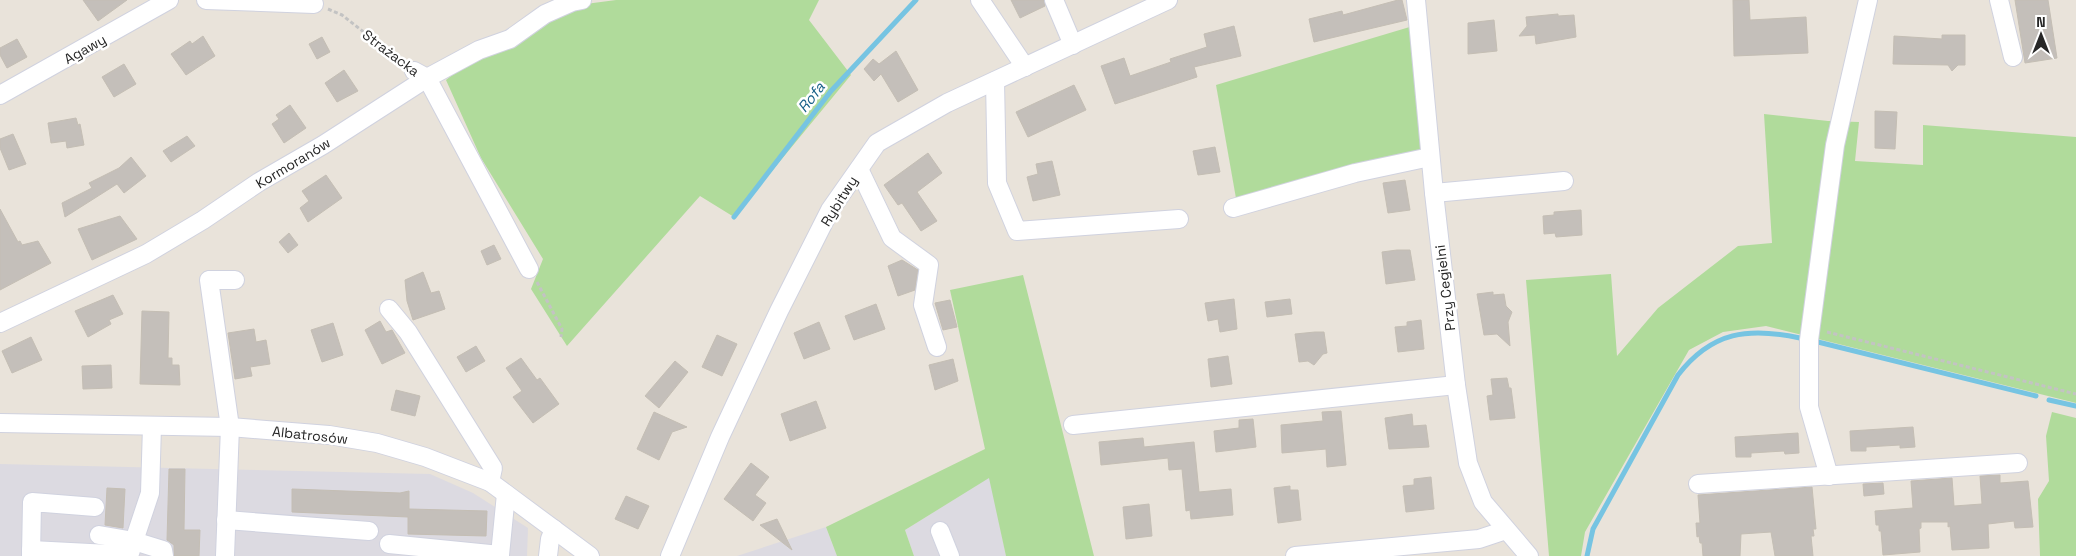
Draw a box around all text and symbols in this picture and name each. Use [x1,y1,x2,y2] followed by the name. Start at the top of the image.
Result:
[2016,10,2066,60] north arrow
[2036,13,2046,31] text: N
[359,26,423,80] street label: Strażacka
[61,30,109,68] street label: Agawy
[793,78,829,116] water label: Rofa
[252,134,334,192] street label: Kormoranów
[817,172,861,230] street label: Rybitwy
[1431,244,1459,332] street label: Przy Cegielni
[271,422,349,448] street label: Albatrosów

